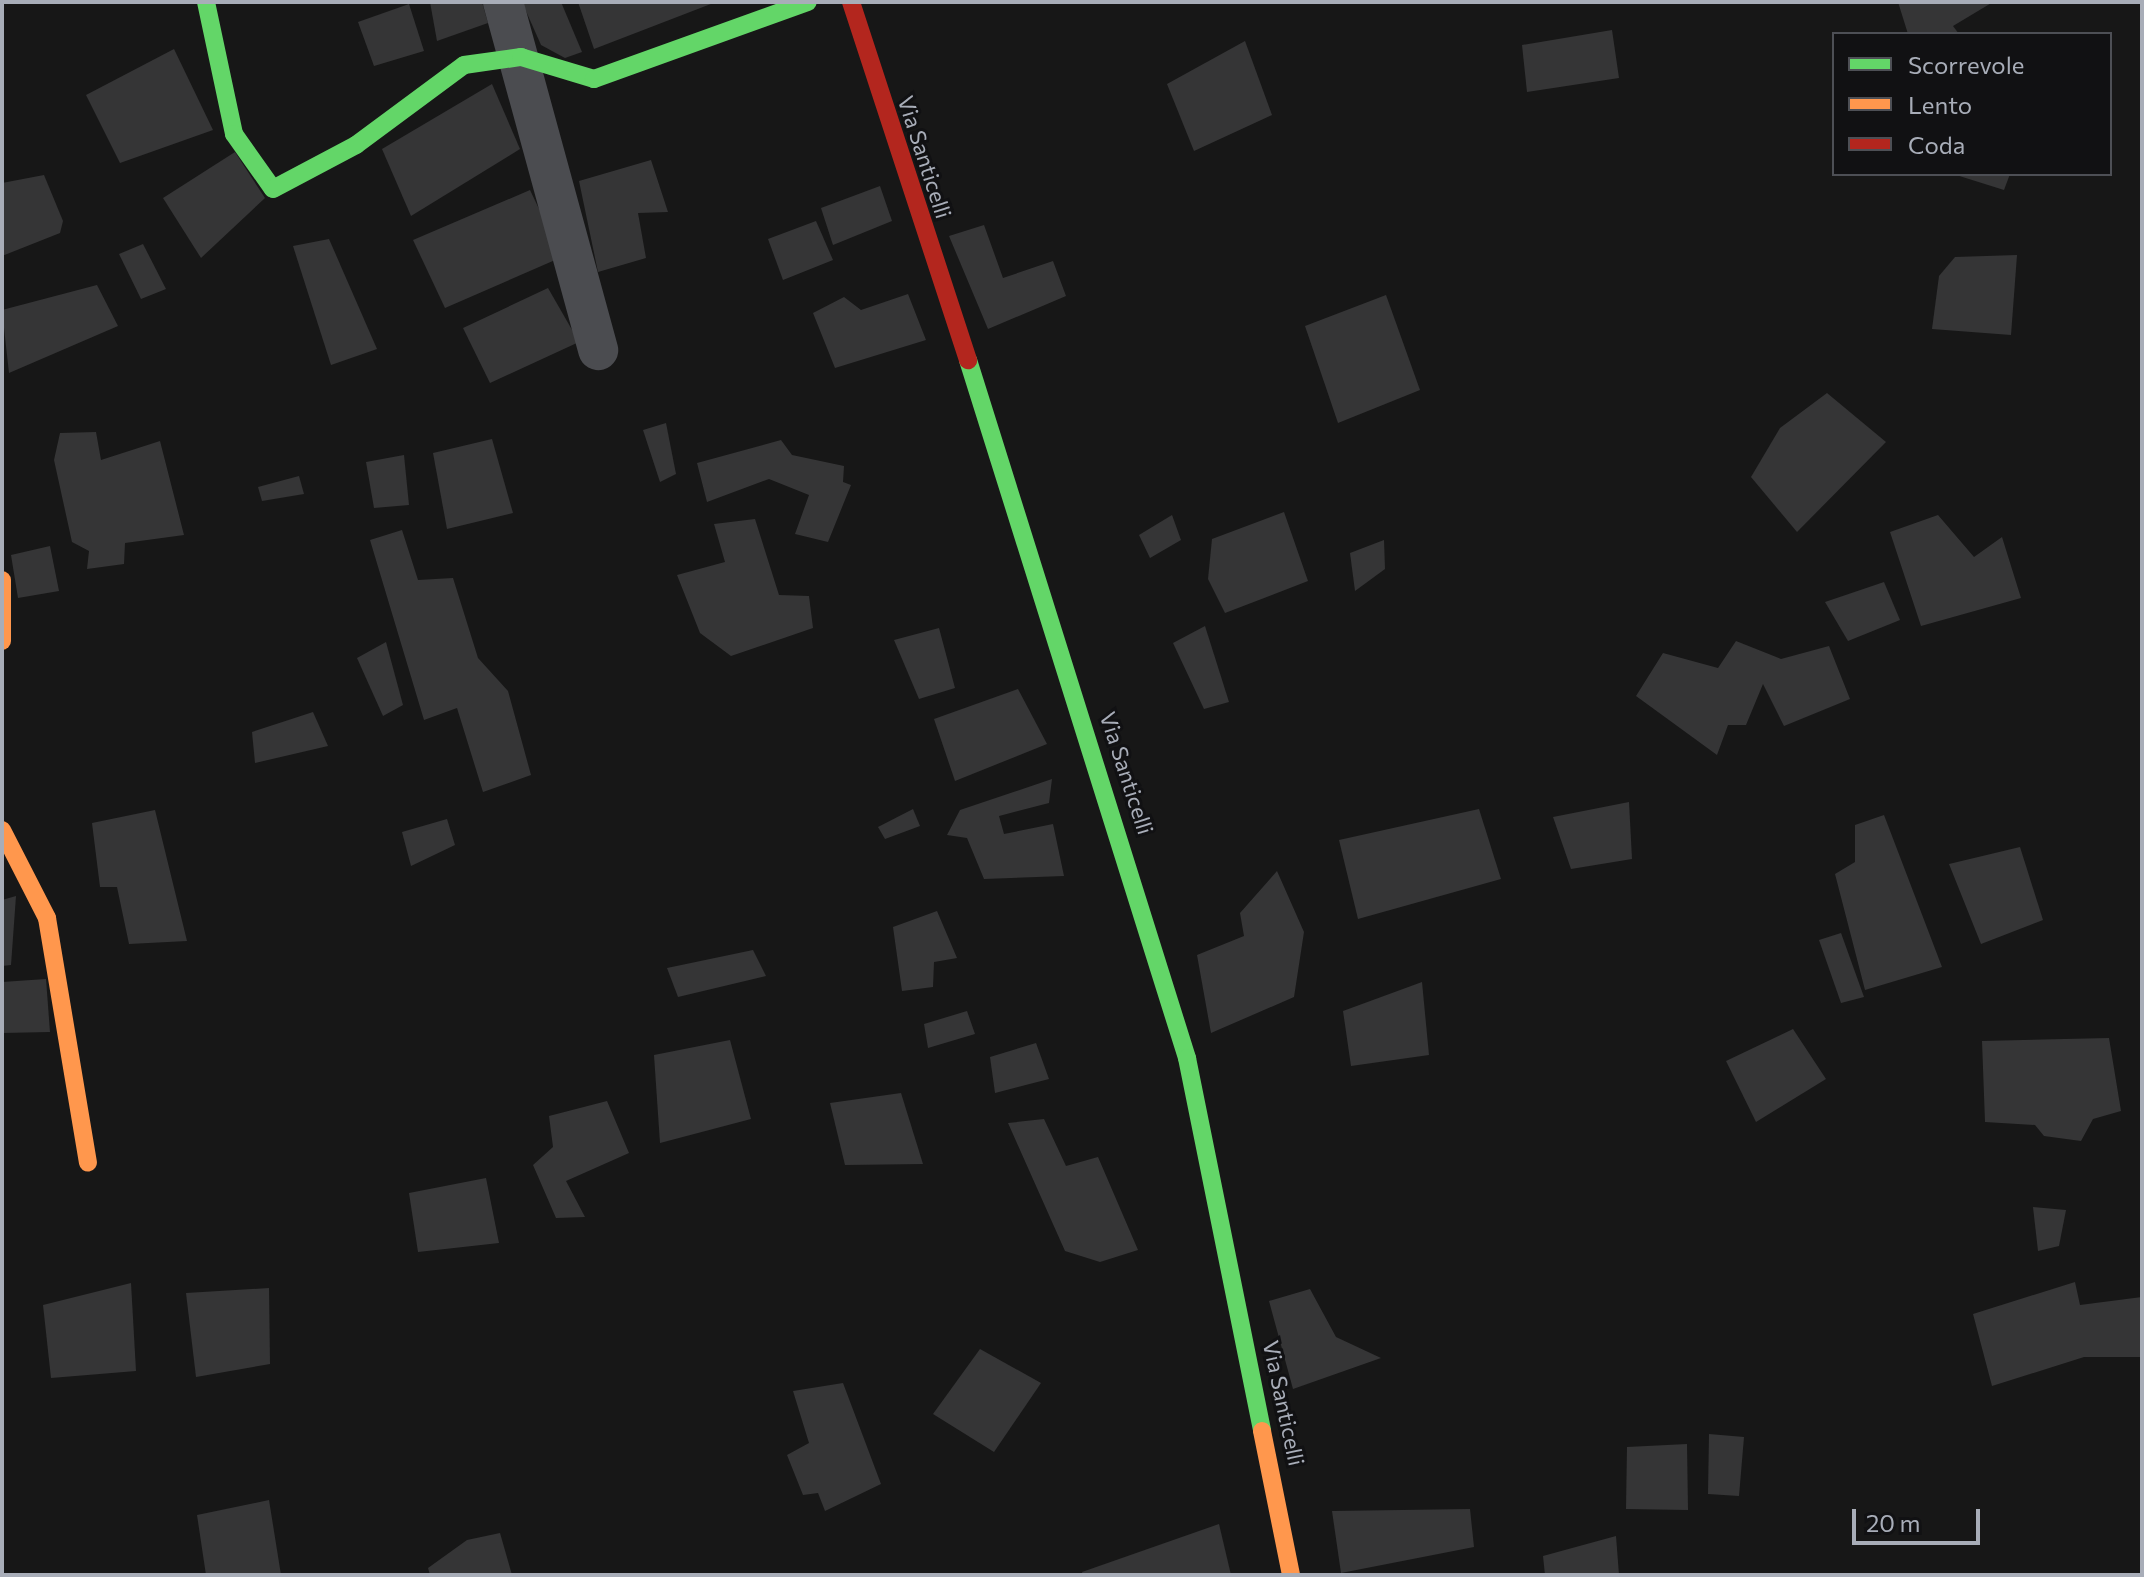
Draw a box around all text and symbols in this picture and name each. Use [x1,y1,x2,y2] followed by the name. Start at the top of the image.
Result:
[1832,32,2112,176] legend
[1908,50,2024,79] text: Scorrevole
[1908,90,1972,119] text: Lento
[893,92,957,222] street label: Via Santicelli
[1908,130,1965,159] text: Coda
[1095,708,1159,838] street label: Via Santicelli
[1258,1338,1310,1468] street label: Via Santicelli
[1856,1493,1984,1543] scale bar
[1866,1508,1920,1537] text: 20 m

